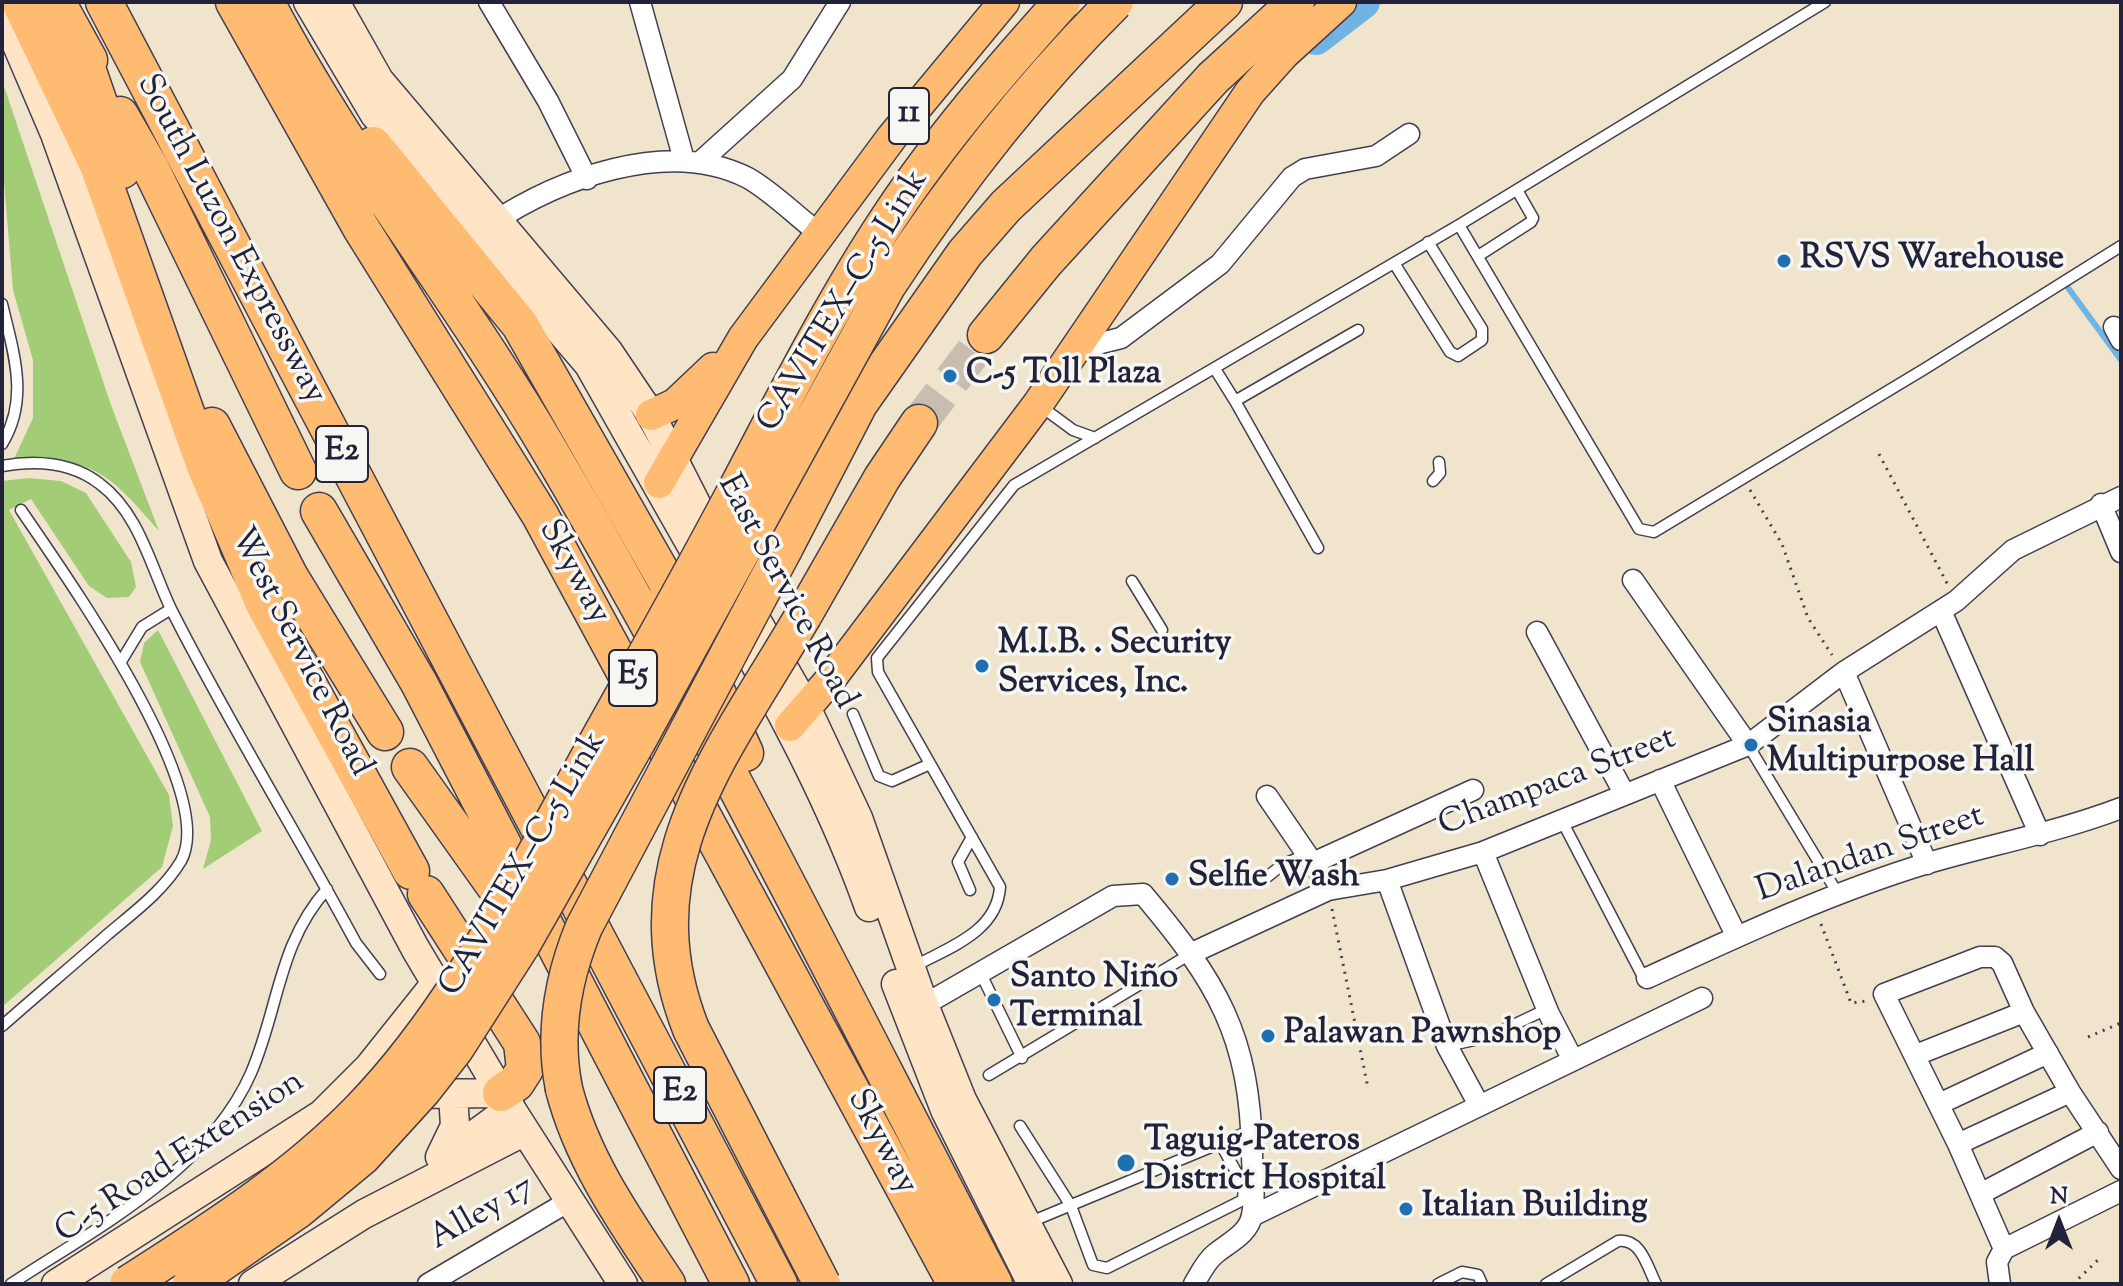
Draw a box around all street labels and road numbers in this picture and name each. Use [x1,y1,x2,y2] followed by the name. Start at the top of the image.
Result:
[125,69,333,411] street label: South Luzon Expressway
[889,88,929,144] road number: 11
[751,163,939,441] street label: CAVITEX–C-5 Link
[316,426,368,482] road number: E2
[706,469,864,717] street label: East Service Road
[527,514,617,632] street label: Skyway
[219,522,379,784] street label: West Service Road
[609,650,657,706] road number: E5
[1434,720,1682,848] street label: Champaca Street
[433,725,617,1005] street label: CAVITEX–C-5 Link
[1752,798,1990,914] street label: Dalandan Street
[49,1063,313,1255] street label: C-5 Road Extension
[654,1067,706,1123] road number: E2
[835,1084,925,1202] street label: Skyway
[423,1169,543,1261] street label: Alley 17

